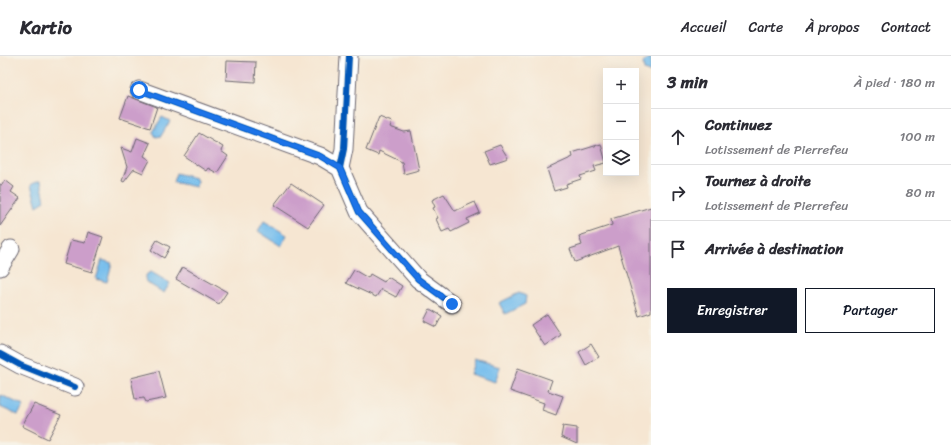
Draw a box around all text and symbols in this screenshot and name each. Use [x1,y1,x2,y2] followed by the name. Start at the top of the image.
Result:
[20,11,72,44] text: Kartio
[681,15,727,40] text: Accueil
[749,15,783,40] text: Carte
[805,15,859,40] text: À propos
[881,15,931,40] text: Contact
[667,67,708,97] text: 3 min
[603,68,639,176] map controls
[603,68,639,104] button: +
[854,71,935,94] text: À pied · 180 m
[130,81,148,99] route start
[603,104,639,140] button: −
[705,112,772,138] text: Continuez
[900,125,935,148] text: 100 m
[667,126,689,148] icon: ahead
[705,138,848,161] text: Lotissement de Pierrefeu
[603,140,639,176] button: layers
[705,168,811,194] text: Tournez à droite
[906,181,935,204] text: 80 m
[667,182,689,204] icon: right
[705,194,848,217] text: Lotissement de Pierrefeu
[705,236,843,262] text: Arrivée à destination
[667,238,689,260] icon: arrive
[667,288,797,333] button: Enregistrer
[805,288,935,333] button: Partager
[443,295,461,313] route end

